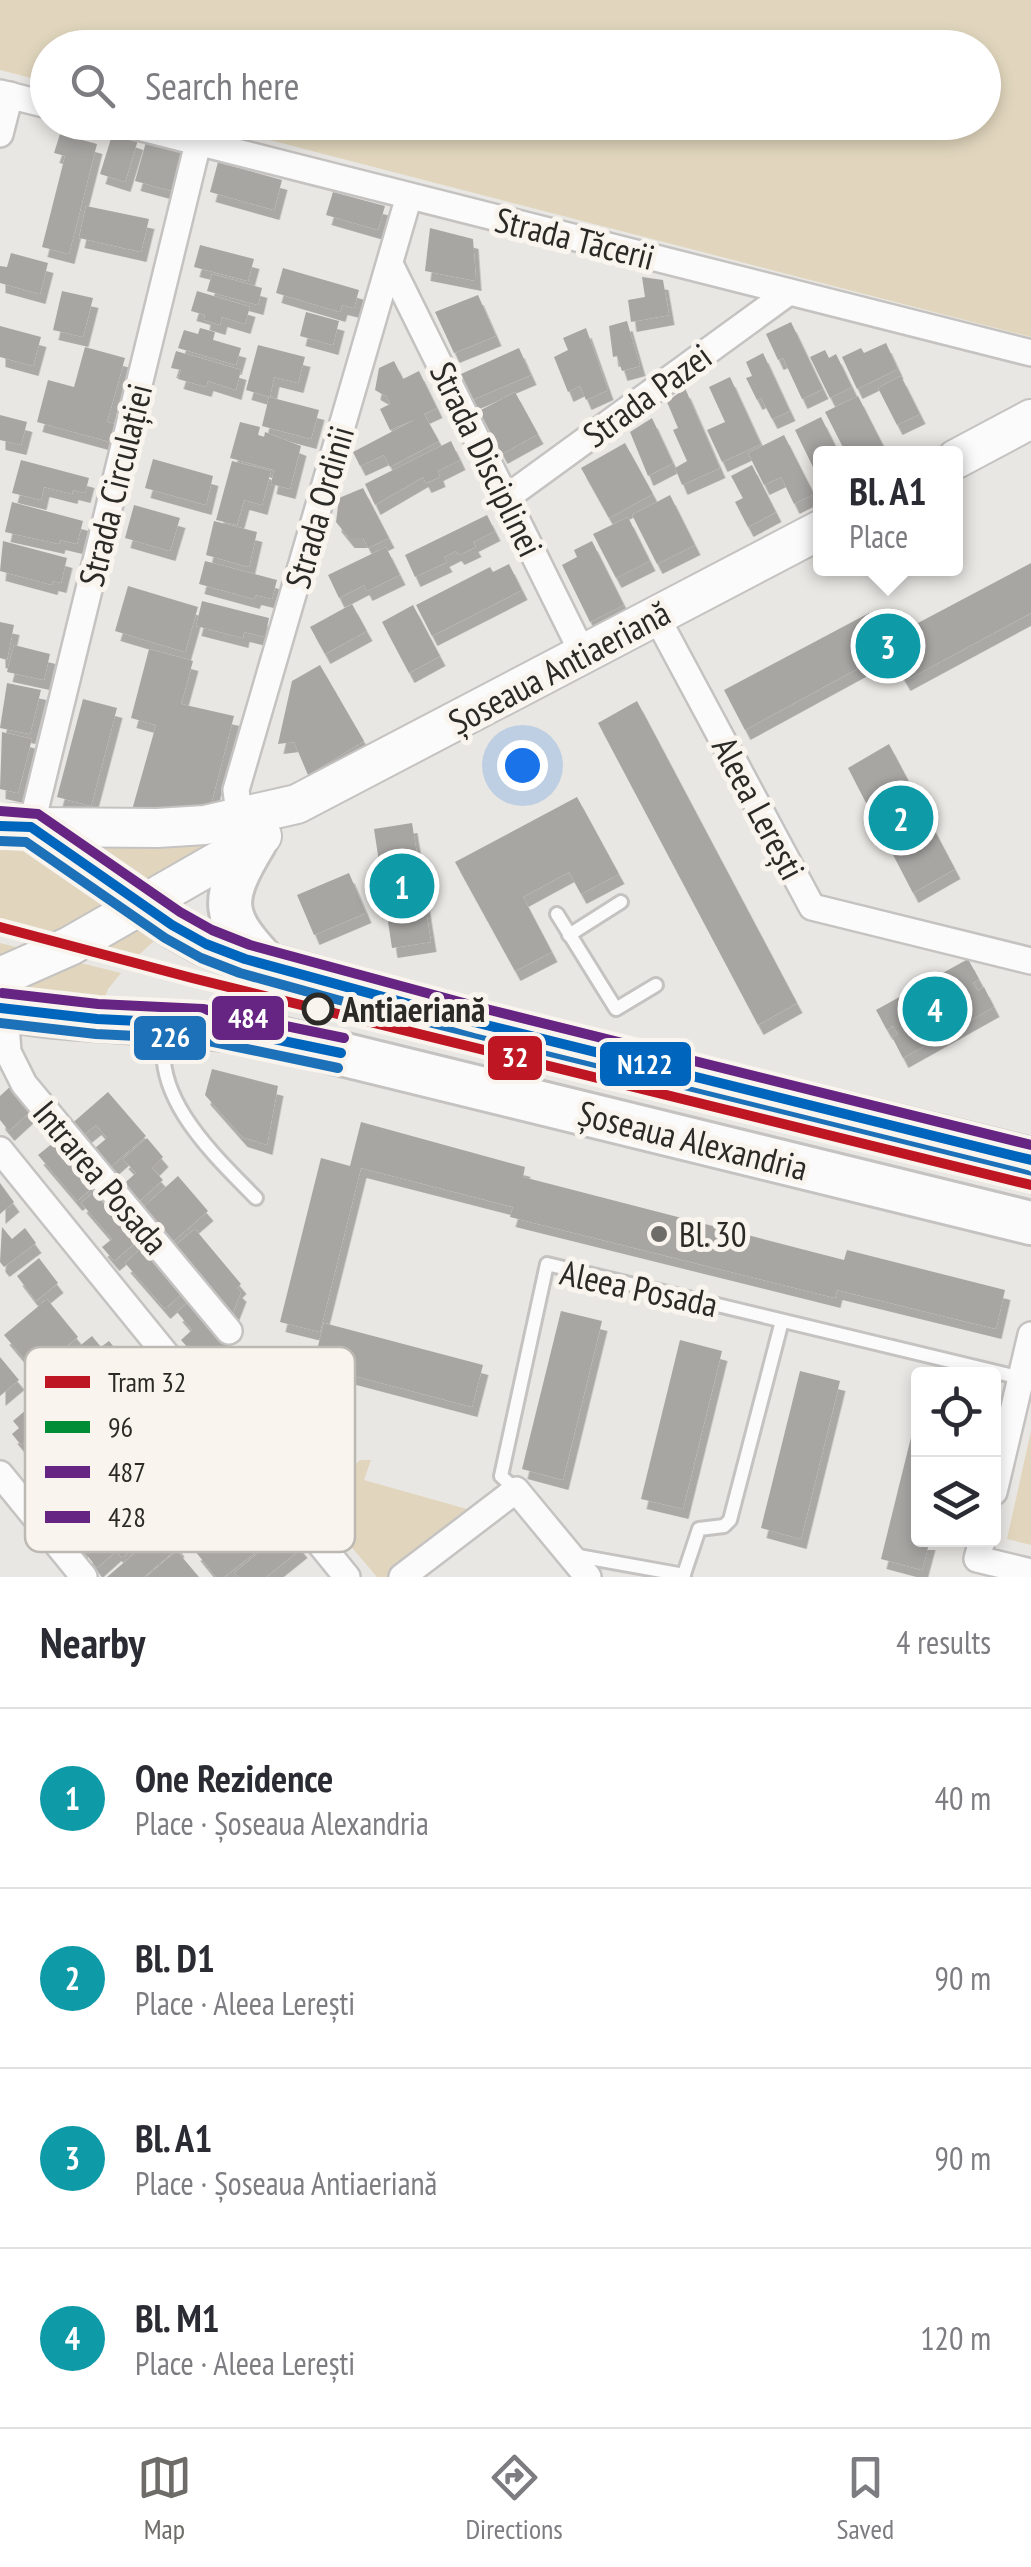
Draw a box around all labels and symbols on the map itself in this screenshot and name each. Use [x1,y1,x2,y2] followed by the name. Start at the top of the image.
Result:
[491,196,659,280] street label: Strada Tăcerii
[574,333,720,457] street label: Strada Pazei
[420,354,554,564] street label: Strada Disciplinei
[68,379,162,591] street label: Strada Circulației
[274,420,364,594] street label: Strada Ordinii
[440,589,678,745] street label: Șoseaua Antiaeriană
[856,608,920,684] pin: 3
[702,729,816,887] street label: Aleea Lerești
[497,740,548,791] your location
[868,780,934,856] pin: 2
[370,848,434,924] pin: 1
[902,972,968,1046] pin: 4
[341,986,486,1032] place label: Antiaeriană
[210,994,286,1042] line badge: 484
[303,994,333,1024] marker: Antiaeriană
[228,999,269,1036] text: 484
[132,1014,208,1062] line badge: 226
[150,1018,190,1055] text: 226
[486,1034,544,1082] line badge: 32
[502,1038,528,1075] text: 32
[598,1040,693,1088] line badge: N122
[617,1045,673,1082] text: N122
[574,1089,812,1191] street label: Șoseaua Alexandria
[23,1091,179,1263] street label: Intrarea Posada
[679,1211,746,1257] place label: Bl. 30
[648,1223,670,1245] marker: Bl. 30
[556,1249,722,1327] street label: Aleea Posada
[25,1347,355,1552] legend
[108,1363,186,1400] text: Tram 32
[108,1408,133,1445] text: 96
[108,1453,146,1490] text: 487
[108,1498,146,1535] text: 428

